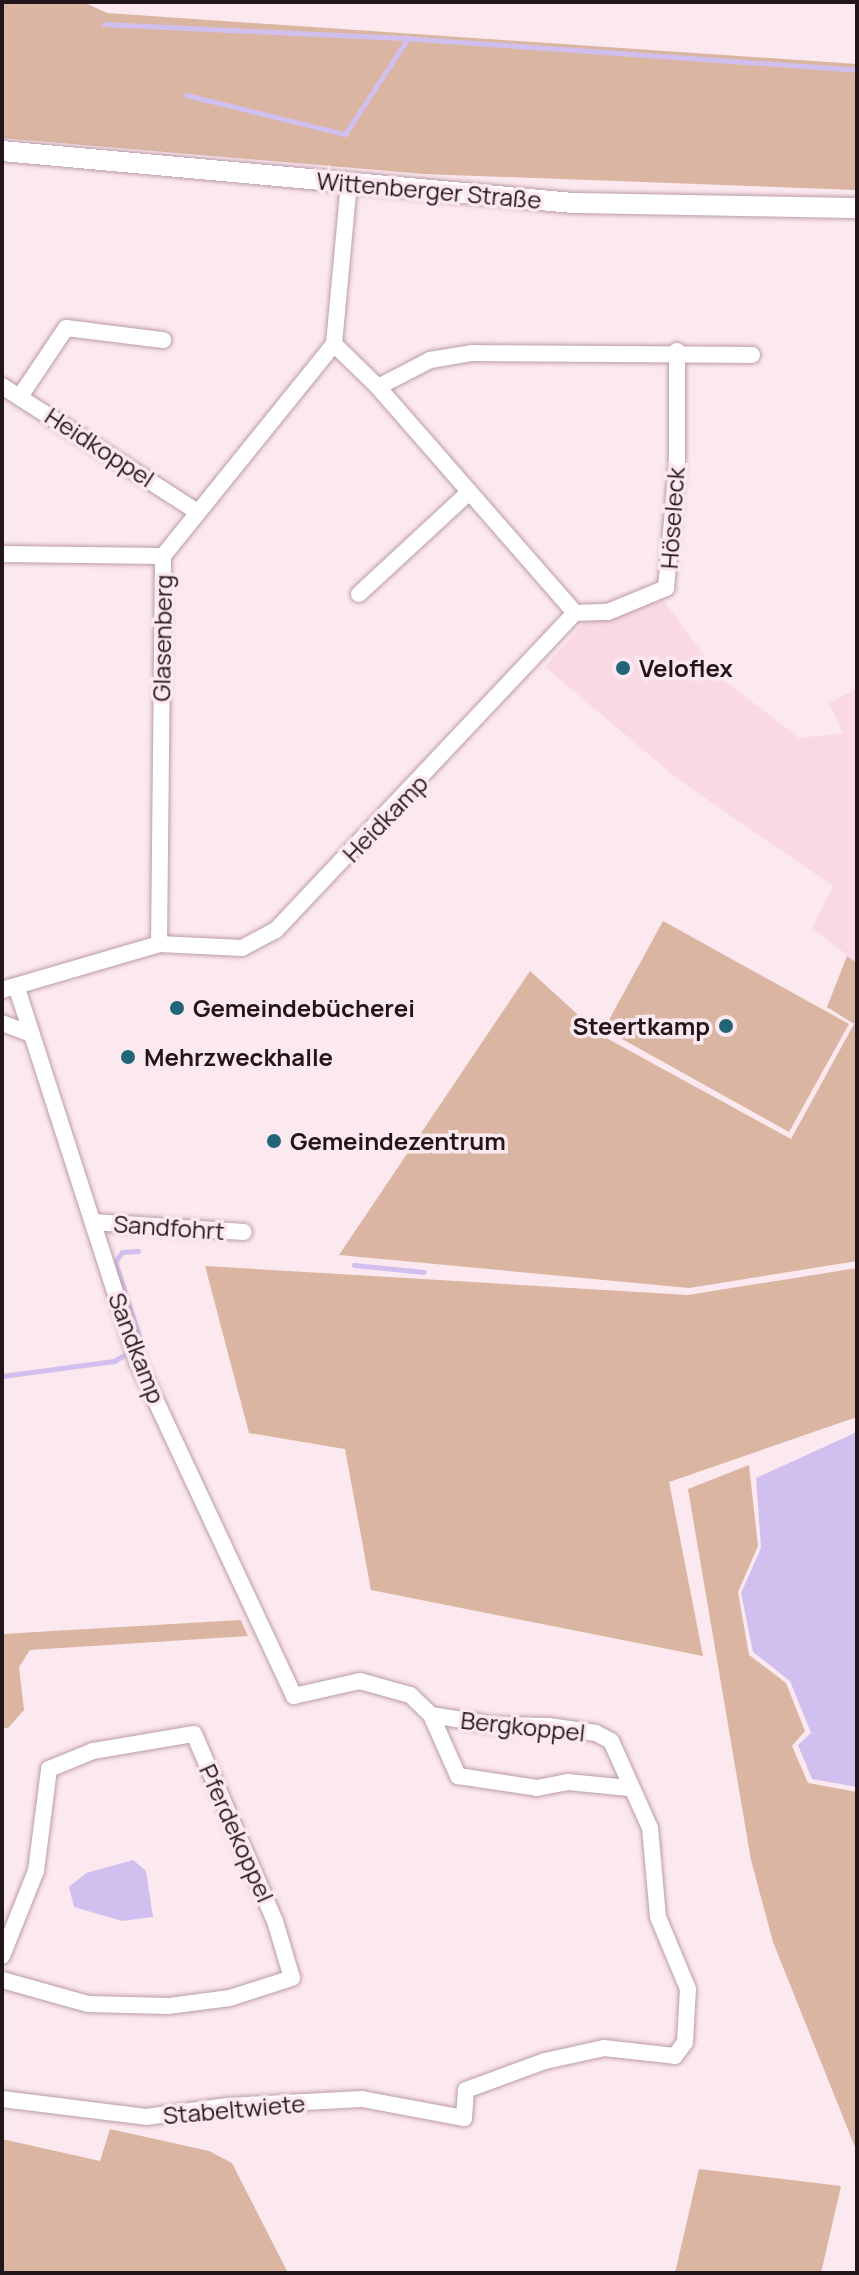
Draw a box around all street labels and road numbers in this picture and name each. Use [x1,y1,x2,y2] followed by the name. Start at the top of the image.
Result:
[315,166,543,214] street label: Wittenberger Straße
[40,401,160,493] street label: Heidkoppel
[654,466,690,570] street label: Höseleck
[146,574,178,702] street label: Glasenberg
[336,768,434,868] street label: Heidkamp
[112,1209,226,1245] street label: Sandfohrt
[103,1289,171,1407] street label: Sandkamp
[459,1705,587,1747] street label: Bergkoppel
[194,1760,280,1906] street label: Pferdekoppel
[162,2088,306,2130] street label: Stabeltwiete

